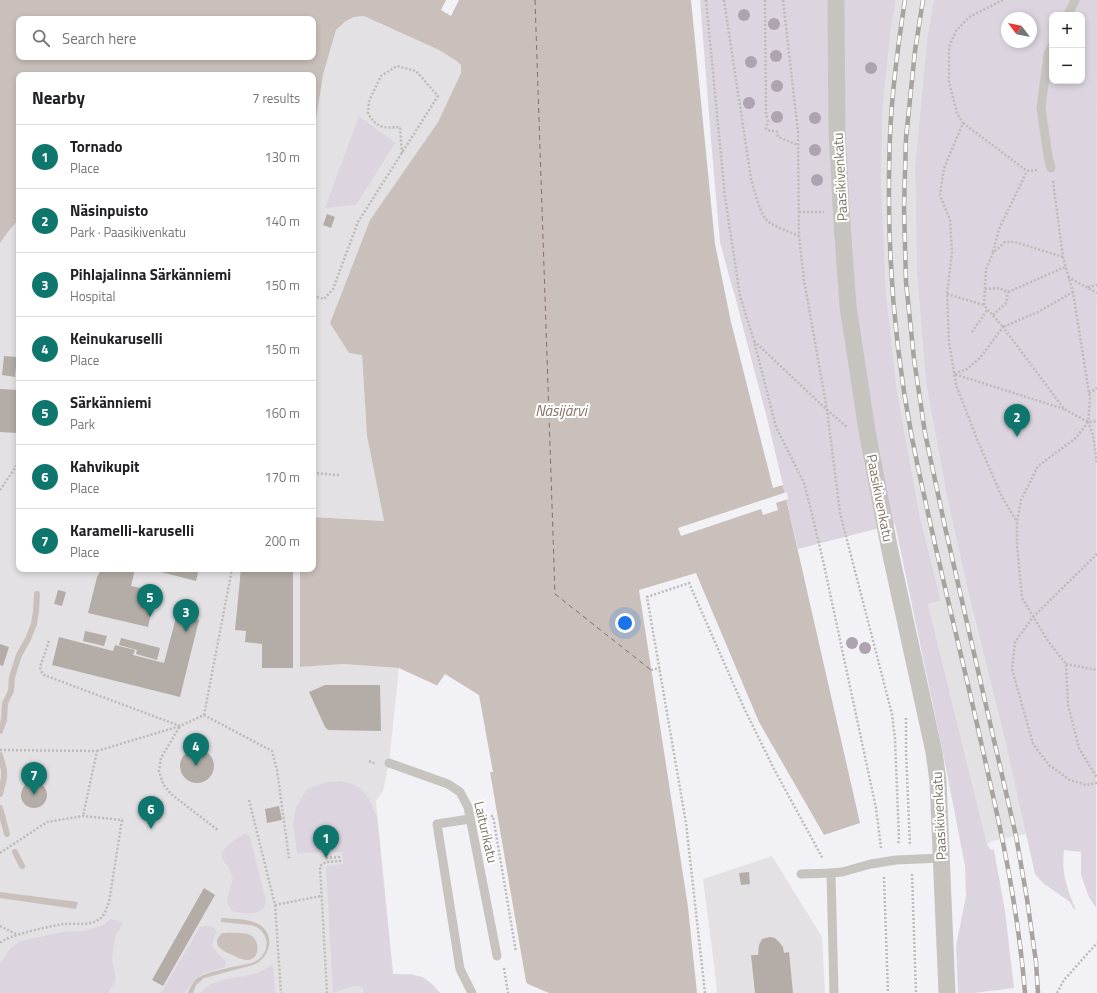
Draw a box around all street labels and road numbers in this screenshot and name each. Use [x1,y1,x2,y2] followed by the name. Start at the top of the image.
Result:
[827,132,852,222] street label: Paasikivenkatu
[862,452,899,544] street label: Paasikivenkatu
[926,771,951,861] street label: Paasikivenkatu
[469,799,504,865] street label: Laiturikatu

